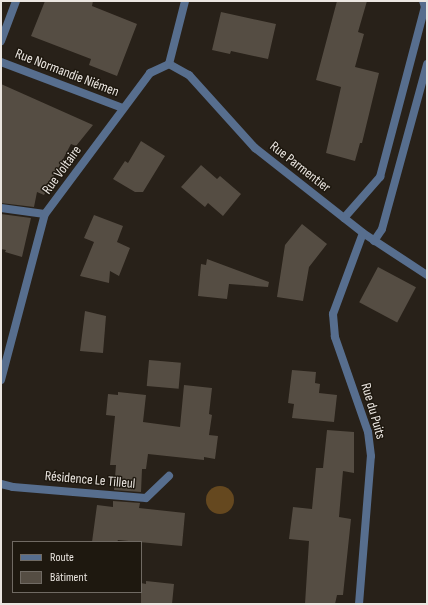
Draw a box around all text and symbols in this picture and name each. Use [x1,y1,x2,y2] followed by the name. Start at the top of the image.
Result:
[13,45,121,101] street label: Rue Normandie Niémen
[266,138,334,196] street label: Rue Parmentier
[39,142,85,198] street label: Rue Voltaire
[357,381,389,441] street label: Rue du Puits
[44,468,136,492] street label: Résidence Le Tilleul
[12,541,142,593] legend
[50,550,74,565] text: Route
[50,570,87,585] text: Bâtiment

